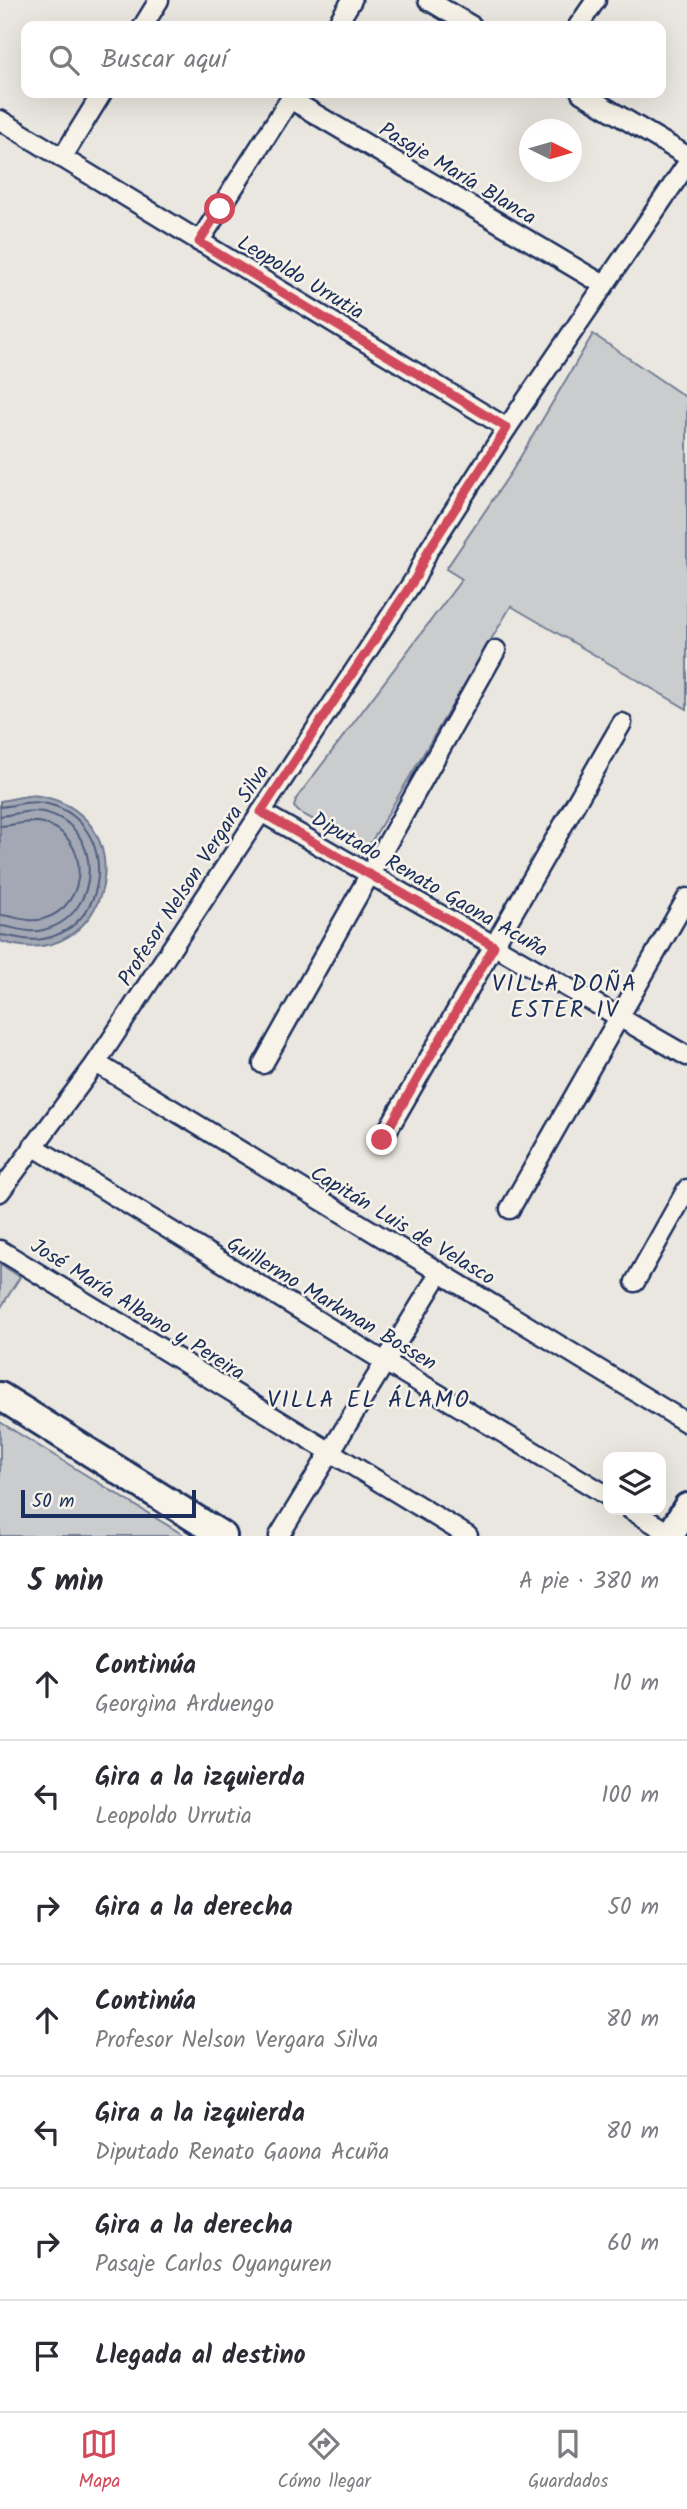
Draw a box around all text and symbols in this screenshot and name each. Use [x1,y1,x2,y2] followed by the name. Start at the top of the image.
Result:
[21,21,666,98] search box
[101,39,227,81] text: Buscar aquí
[45,41,83,79] icon: search
[372,114,542,234] street label: Pasaje María Blanca
[519,119,582,182] north arrow
[204,193,235,224] route start
[230,227,370,329] street label: Leopoldo Urrutia
[110,758,279,993] street label: Profesor Nelson Vergara Silva
[305,804,554,967] street label: Diputado Renato Gaona Acuña
[492,967,638,1029] district label: VILLA DOÑA ESTER IV
[366,1124,397,1155] route end
[303,1158,501,1295] street label: Capitán Luis de Velasco
[220,1228,443,1380] street label: Guillermo Markman Bossen
[23,1231,251,1390] street label: José María Albano y Pereira
[267,1383,471,1419] district label: VILLA EL ÁLAMO
[603,1452,666,1515] map controls
[603,1452,666,1515] button: layers
[21,1487,196,1519] scale bar
[32,1487,74,1517] text: 50 m
[28,1558,104,1606] text: 5 min
[519,1564,659,1600] text: A pie · 380 m
[95,1645,196,1687] text: Continúa
[28,1665,66,1703] icon: ahead
[613,1666,659,1702] text: 10 m
[95,1687,274,1723] text: Georgina Arduengo
[95,1757,305,1799] text: Gira a la izquierda
[28,1777,66,1815] icon: left
[601,1778,659,1814] text: 100 m
[95,1799,252,1835] text: Leopoldo Urrutia
[95,1887,293,1929] text: Gira a la derecha
[28,1889,66,1927] icon: right
[608,1890,659,1926] text: 50 m
[95,1981,196,2023] text: Continúa
[28,2001,66,2039] icon: ahead
[606,2002,659,2038] text: 80 m
[95,2023,378,2059] text: Profesor Nelson Vergara Silva
[95,2093,305,2135] text: Gira a la izquierda
[28,2113,66,2151] icon: left
[606,2114,659,2150] text: 80 m
[95,2135,389,2171] text: Diputado Renato Gaona Acuña
[95,2205,293,2247] text: Gira a la derecha
[28,2225,66,2263] icon: right
[607,2226,659,2262] text: 60 m
[95,2247,332,2283] text: Pasaje Carlos Oyanguren
[95,2335,306,2377] text: Llegada al destino
[28,2337,66,2375] icon: arrive
[79,2425,120,2497] tab: Mapa
[277,2425,371,2497] tab: Cómo llegar
[528,2425,608,2497] tab: Guardados

